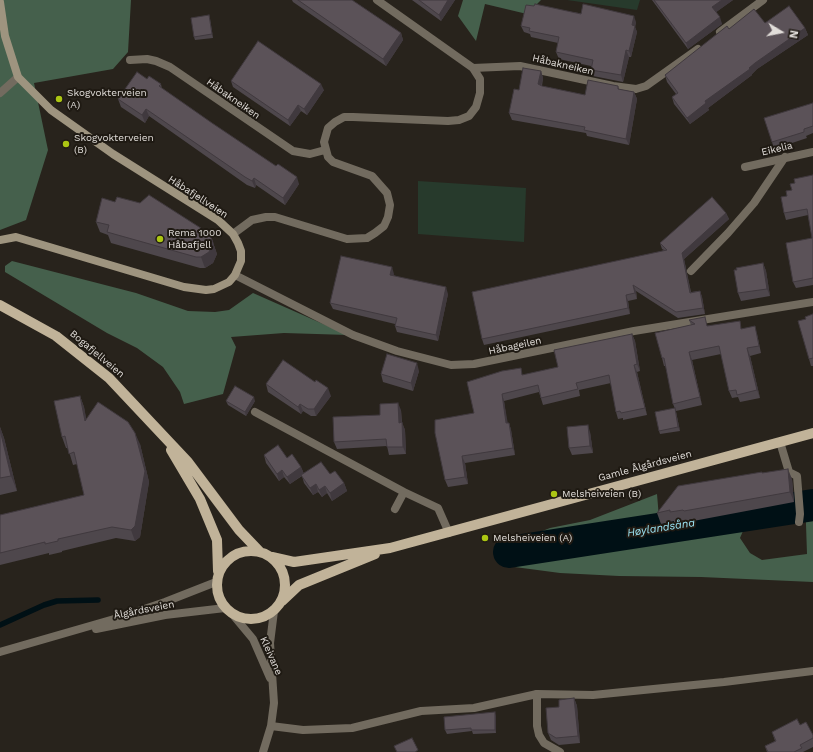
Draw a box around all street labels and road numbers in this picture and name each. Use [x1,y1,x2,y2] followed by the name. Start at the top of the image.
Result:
[531,52,595,78] street label: Håbakneiken
[204,76,262,122] street label: Håbakneiken
[760,140,794,158] street label: Eikelia
[166,173,230,221] street label: Håbafjellveien
[67,328,127,380] street label: Bogafjellveien
[488,335,542,357] street label: Håbageilen
[597,448,693,484] street label: Gamle Ålgårdsveien
[113,598,175,622] street label: Ålgårdsveien
[257,635,285,677] street label: Kleivane

